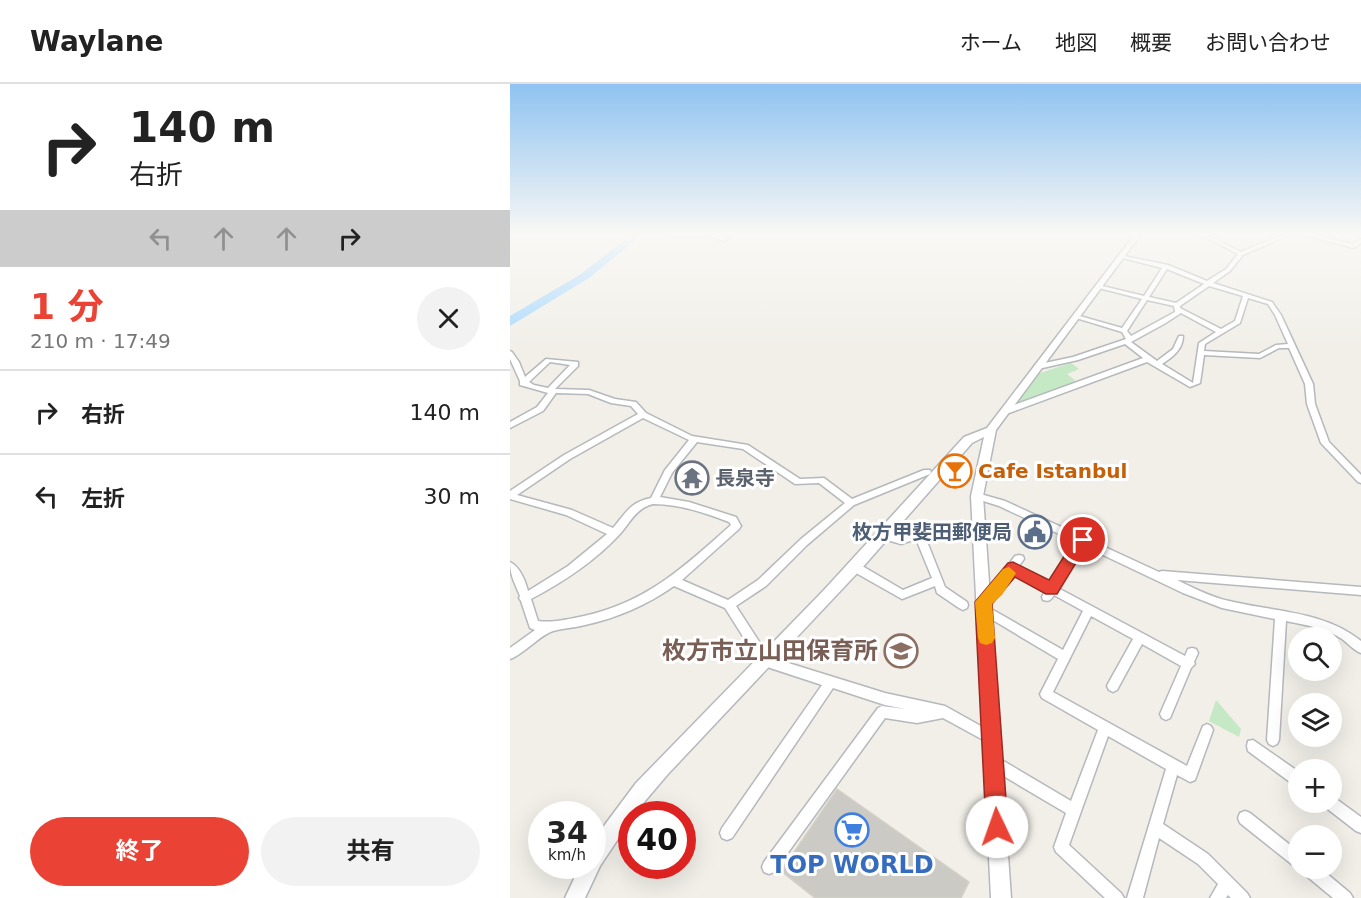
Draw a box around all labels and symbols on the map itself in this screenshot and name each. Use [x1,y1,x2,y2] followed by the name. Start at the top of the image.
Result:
[937,453,973,489] bar icon: Cafe Istanbul
[978,459,1127,483] place label: Cafe Istanbul
[674,460,710,496] temple icon: 長泉寺
[715,466,775,490] place label: 長泉寺
[1017,514,1053,550] public building icon: 枚方甲斐田郵便局
[1057,514,1108,565] pin
[852,520,1012,544] place label: 枚方甲斐田郵便局
[883,633,919,669] school or university icon: 枚方市立山田保育所
[662,637,878,665] place label: 枚方市立山田保育所
[965,795,1029,859] position arrow
[618,801,696,879] speed limit sign: 40
[834,812,870,848] supermarket icon: TOP WORLD
[770,851,934,879] place label: TOP WORLD

